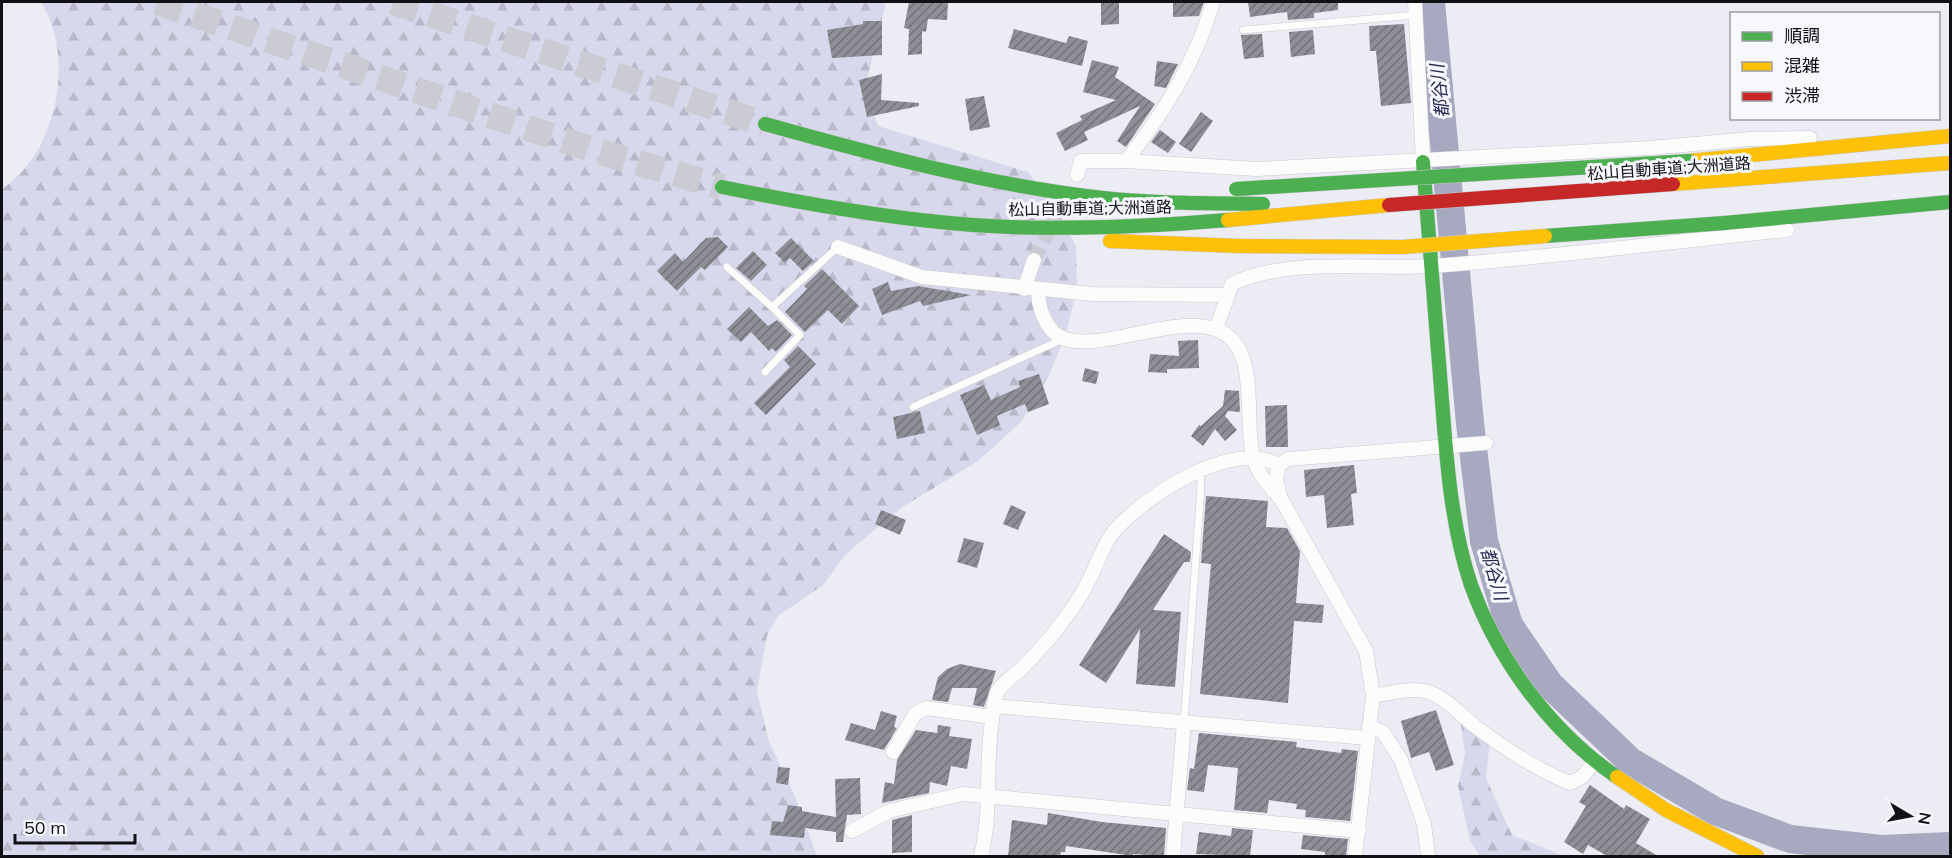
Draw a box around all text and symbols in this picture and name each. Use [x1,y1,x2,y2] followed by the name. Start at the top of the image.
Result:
[1730,12,1940,120] legend
[1784,24,1820,47] text: 順調
[1784,54,1820,77] text: 混雑
[1425,61,1454,119] water label: 都谷川
[1784,84,1820,107] text: 渋滞
[1587,152,1751,184] street label: 松山自動車道;大洲道路
[1008,197,1172,219] street label: 松山自動車道;大洲道路
[1476,545,1514,605] water label: 都谷川
[1880,786,1940,846] north arrow
[15,807,135,845] scale bar
[1914,811,1936,826] text: N
[24,816,66,839] text: 50 m

